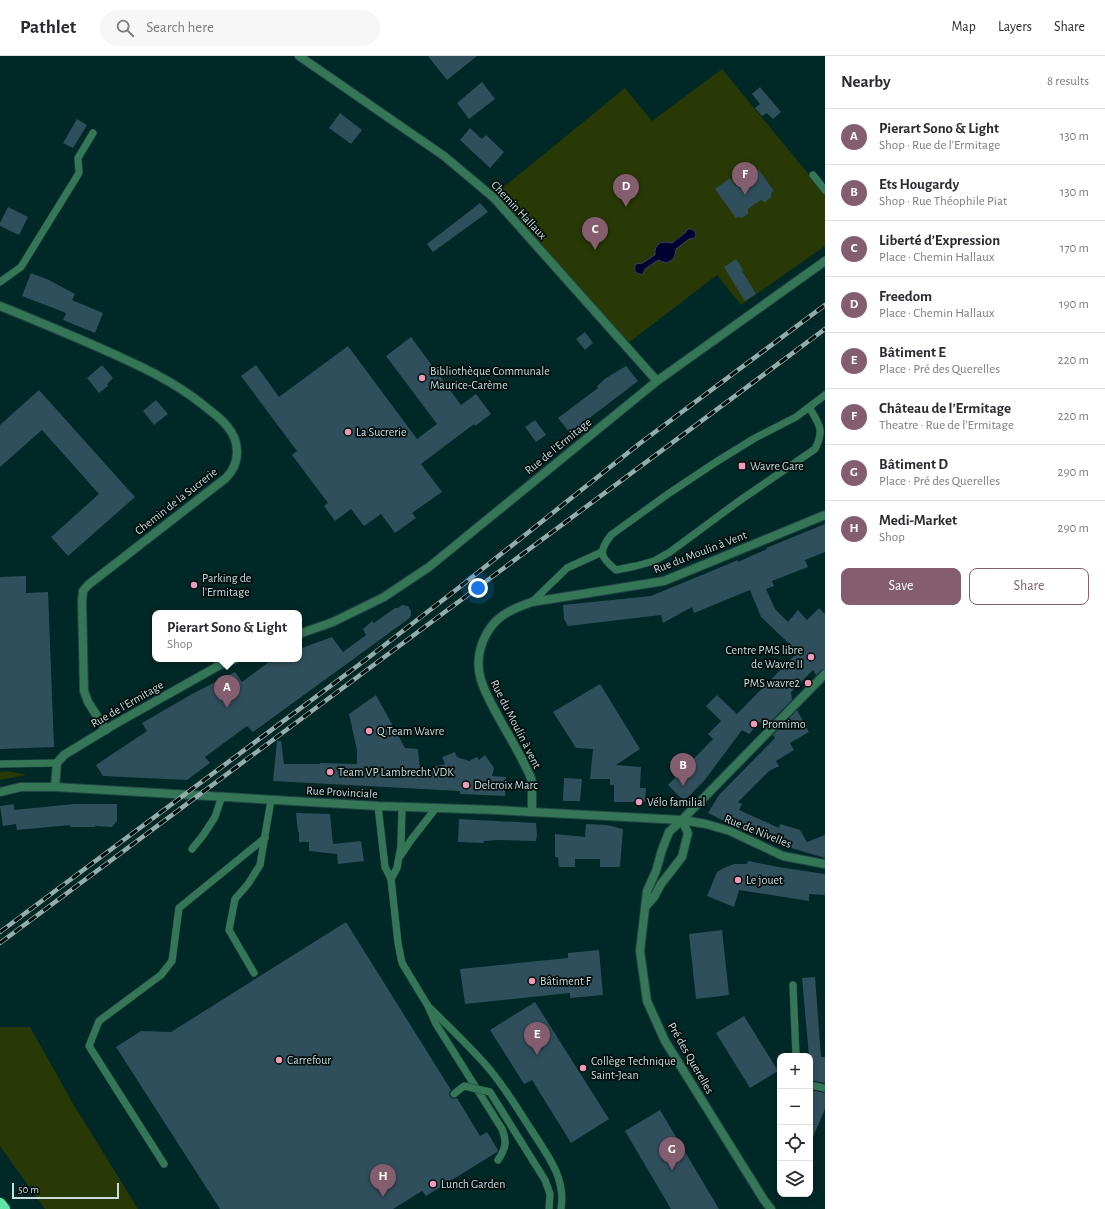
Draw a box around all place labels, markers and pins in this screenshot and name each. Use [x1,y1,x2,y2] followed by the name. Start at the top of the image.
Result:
[732,162,758,195] pin: F
[613,174,639,207] pin: D
[582,217,608,250] pin: C
[430,365,550,391] place label: Bibliothèque Communale Maurice-Carème
[417,373,427,383] marker: Bibliothèque Communale Maurice-Carème
[356,426,407,438] place label: La Sucrerie
[343,427,353,437] marker: La Sucrerie
[750,460,804,472] place label: Wavre Gare
[737,461,747,471] marker: Wavre Gare
[202,572,251,598] place label: Parking de l'Ermitage
[189,580,199,590] marker: Parking de l'Ermitage
[725,644,803,670] place label: Centre PMS libre de Wavre II
[806,652,816,662] marker: Centre PMS libre de Wavre II
[214,675,240,708] pin: A
[743,677,801,689] place label: PMS wavre2
[803,678,813,688] marker: PMS wavre2
[762,718,806,730] place label: Promimo
[749,719,759,729] marker: Promimo
[377,725,444,738] place label: Q Team Wavre
[364,726,374,736] marker: Q Team Wavre
[670,753,696,786] pin: B
[338,766,454,778] place label: Team VP Lambrecht VDK
[325,767,335,777] marker: Team VP Lambrecht VDK
[474,779,538,791] place label: Delcroix Marc
[461,780,471,790] marker: Delcroix Marc
[647,796,705,808] place label: Vélo familial
[634,797,644,807] marker: Vélo familial
[746,874,783,887] place label: Le jouet
[733,875,743,885] marker: Le jouet
[540,975,592,987] place label: Bâtiment F
[527,976,537,986] marker: Bâtiment F
[524,1022,550,1055] pin: E
[287,1054,331,1066] place label: Carrefour
[274,1055,284,1065] marker: Carrefour
[591,1055,676,1081] place label: Collège Technique Saint-Jean
[578,1063,588,1073] marker: Collège Technique Saint-Jean
[659,1137,685,1170] pin: G
[370,1164,396,1197] pin: H
[441,1178,505,1190] place label: Lunch Garden
[428,1179,438,1189] marker: Lunch Garden

